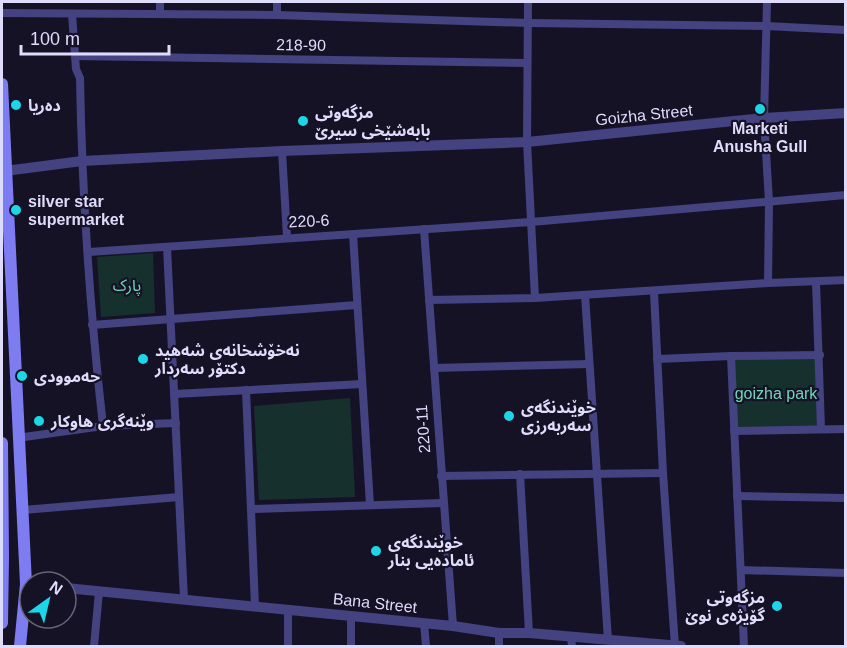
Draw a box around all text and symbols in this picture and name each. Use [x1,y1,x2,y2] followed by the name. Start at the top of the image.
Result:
[21,18,170,56] scale bar
[30,29,80,49] text: 100 m
[276,36,326,54] street label: 218-90
[28,97,61,115] place label: دەریا
[9,98,23,112] marker: دەریا
[594,101,694,129] street label: Goizha Street
[753,102,767,116] marker: Marketi Anusha Gull
[315,104,431,140] place label: مزگه‌وتی بابەشێخی سیرێ
[296,114,310,128] marker: مزگه‌وتی بابەشێخی سیرێ
[713,120,807,155] place label: Marketi Anusha Gull
[28,193,125,228] place label: silver star supermarket
[9,203,23,217] marker: silver star supermarket
[288,211,330,231] street label: 220-6
[113,277,141,296] park label: پارک
[154,342,300,378] place label: نەخۆشخانەی شەهید دکتۆر سەردار
[136,352,150,366] marker: نەخۆشخانەی شەهید دکتۆر سەردار
[34,368,100,386] place label: حەموودی
[15,369,29,383] marker: حەموودی
[735,385,818,402] park label: goizha park
[521,399,596,435] place label: خوێندنگەی سەربەرزی
[413,404,433,454] street label: 220-11
[502,409,516,423] marker: خوێندنگەی سەربەرزی
[50,413,154,431] place label: وێنەگری هاوکار
[32,414,46,428] marker: وێنەگری هاوکار
[387,534,474,570] place label: خوێندنگەی ئامادەیی بنار
[369,544,383,558] marker: خوێندنگەی ئامادەیی بنار
[18,570,78,630] north arrow
[47,578,66,598] text: N
[685,589,766,625] place label: مزگەوتی گۆیژەی نوێ
[332,590,418,616] street label: Bana Street
[770,599,784,613] marker: مزگەوتی گۆیژەی نوێ

